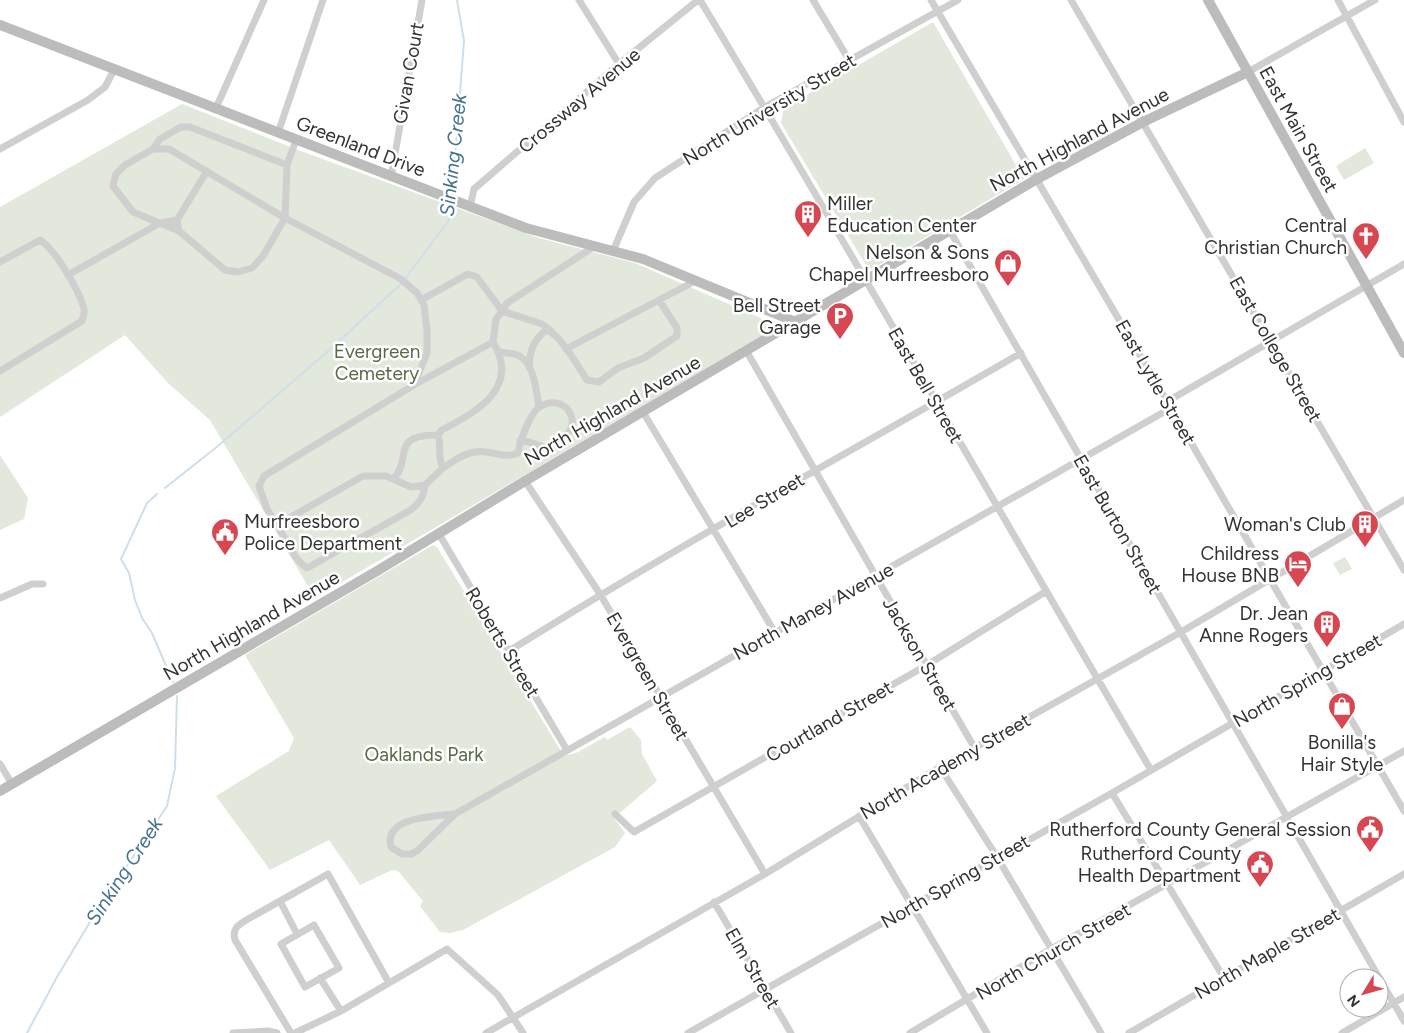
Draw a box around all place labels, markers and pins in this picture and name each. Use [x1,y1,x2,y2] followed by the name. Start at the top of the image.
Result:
[827,192,977,237] place label: Miller Education Center
[793,199,823,238] building icon: Miller Education Center
[1204,214,1347,259] place label: Central Christian Church
[1351,221,1381,260] church icon: Central Christian Church
[809,241,989,286] place label: Nelson & Sons Chapel Murfreesboro
[993,248,1023,287] shop icon: Nelson & Sons Chapel Murfreesboro
[733,294,821,339] place label: Bell Street Garage
[825,301,855,340] parking icon: Bell Street Garage
[1350,509,1380,548] building icon: Woman's Club
[244,510,402,555] place label: Murfreesboro Police Department
[1224,513,1346,536] place label: Woman's Club
[210,517,240,556] public building icon: Murfreesboro Police Department
[1181,542,1279,587] place label: Childress House BNB
[1283,549,1313,588] hotel icon: Childress House BNB
[1199,602,1308,647] place label: Dr. Jean Anne Rogers
[1312,609,1342,648] building icon: Dr. Jean Anne Rogers
[1327,691,1357,730] shop icon: Bonilla's Hair Style
[1301,731,1383,776] place label: Bonilla's Hair Style
[1355,814,1385,853] public building icon: Rutherford County General Session
[1049,818,1351,841] place label: Rutherford County General Session
[1078,842,1241,887] place label: Rutherford County Health Department
[1245,849,1275,888] public building icon: Rutherford County Health Department

